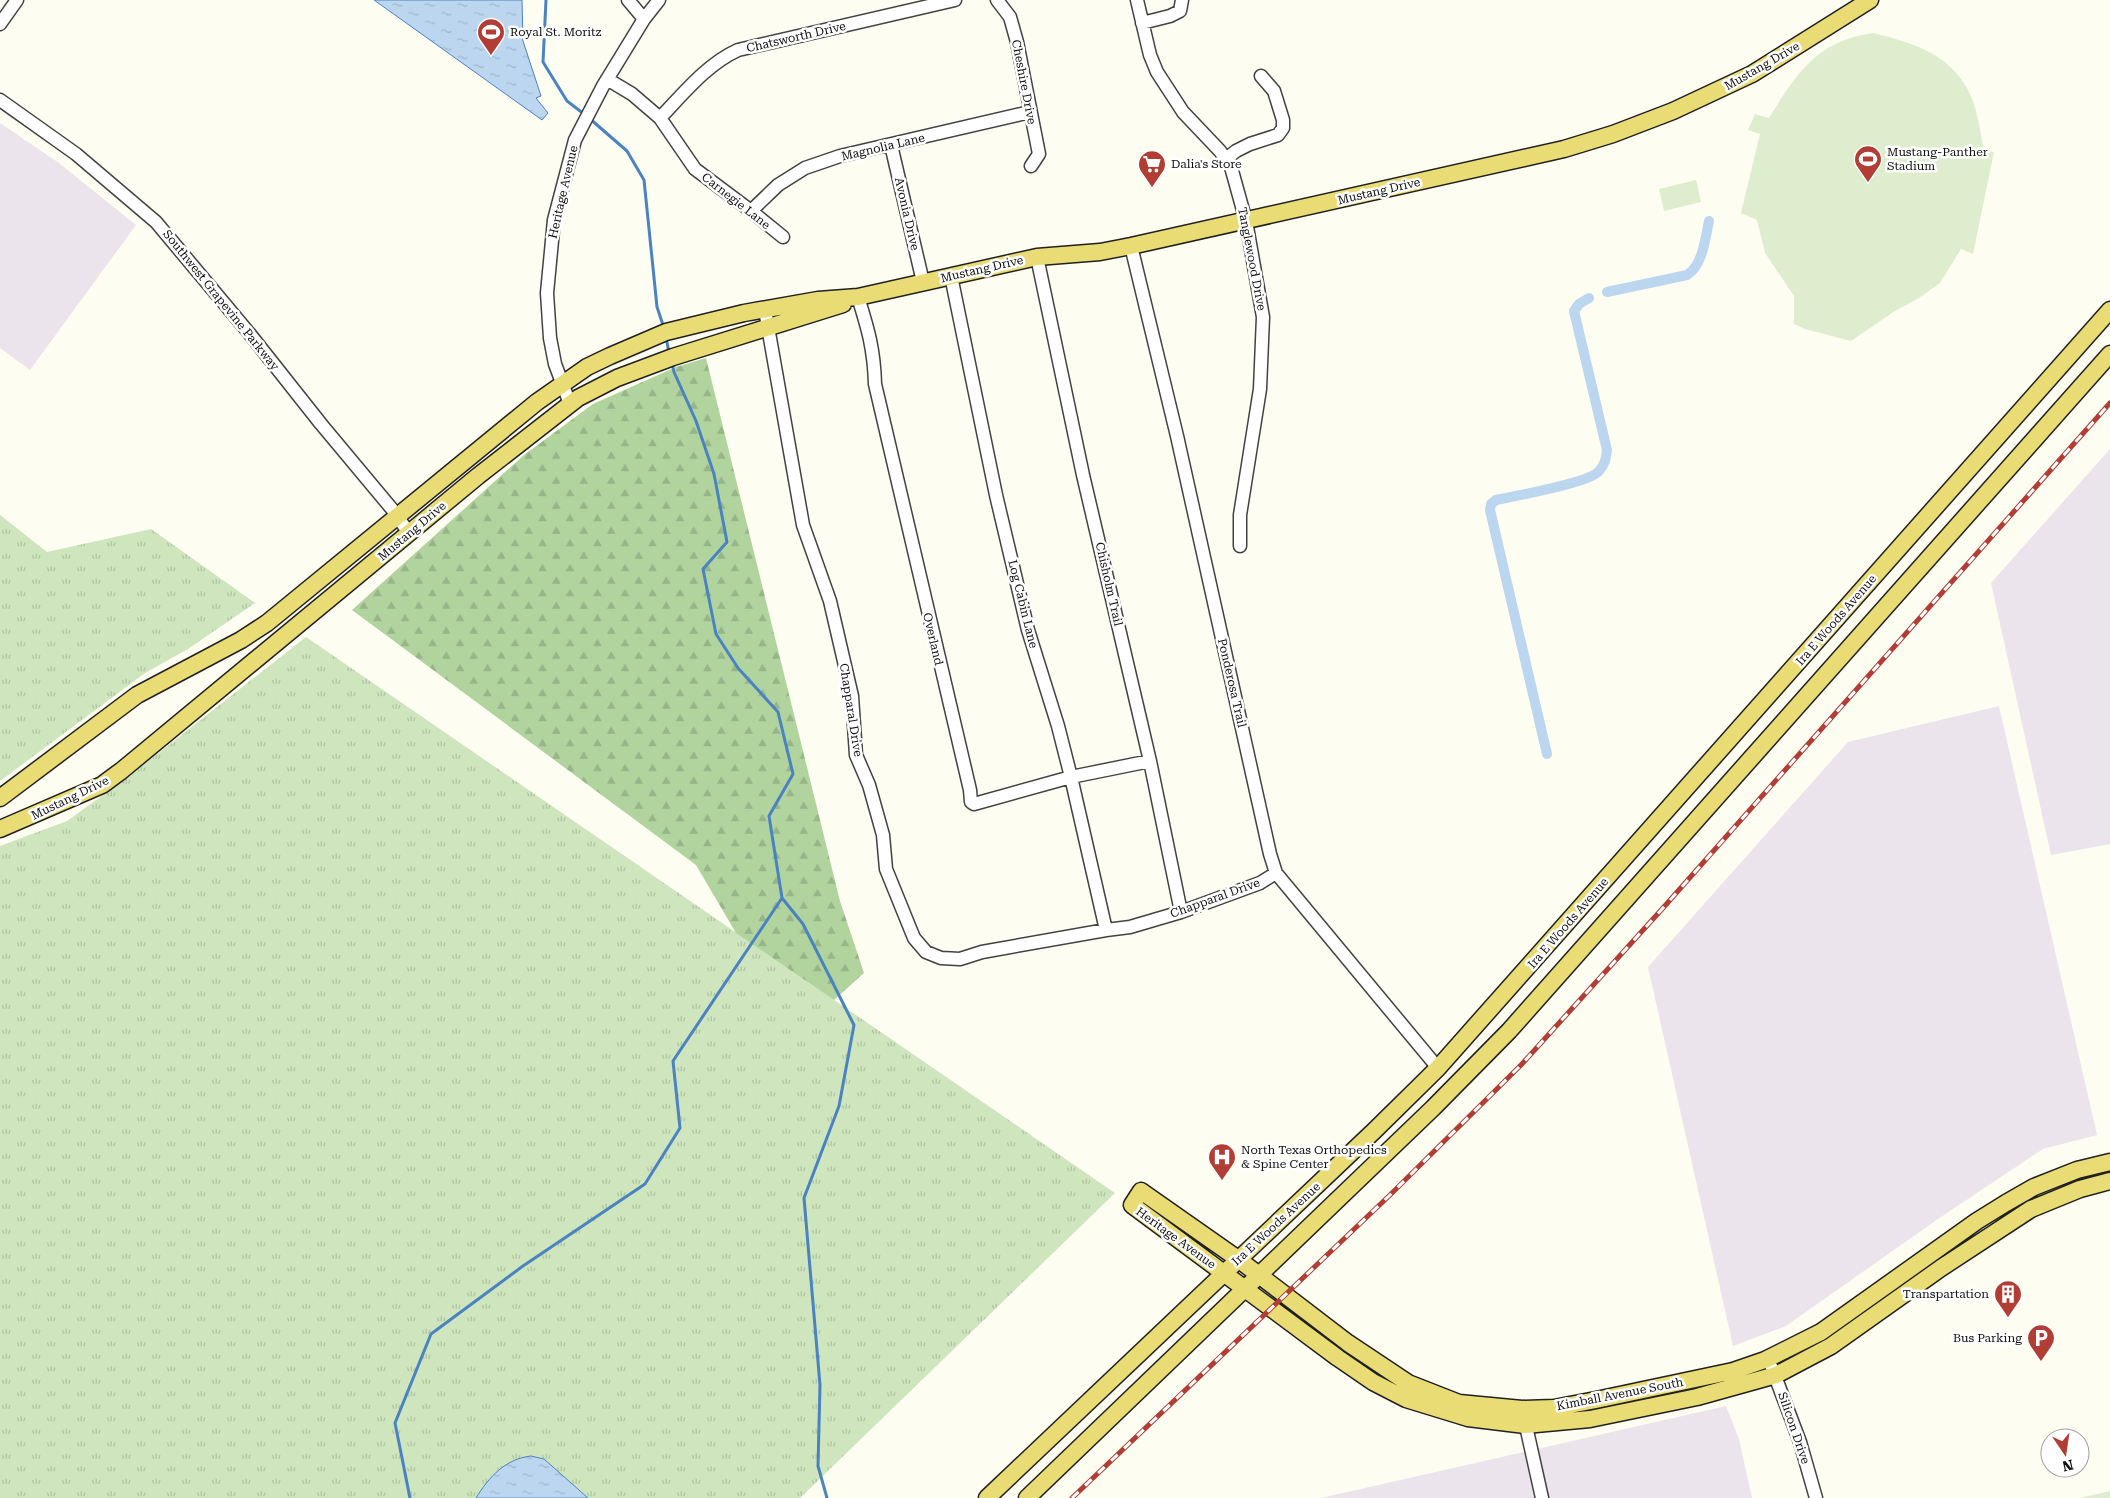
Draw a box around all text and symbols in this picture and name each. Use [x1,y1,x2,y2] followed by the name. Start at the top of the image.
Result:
[476,17,506,56] sports icon: Royal St. Moritz
[745,19,847,55] street label: Chatsworth Drive
[510,25,602,39] place label: Royal St. Moritz
[1009,38,1039,126] street label: Cheshire Drive
[1722,39,1802,93] street label: Mustang Drive
[840,131,926,163] street label: Magnolia Lane
[545,144,581,240] street label: Heritage Avenue
[1853,144,1883,183] sports icon: Mustang-Panther Stadium
[1887,145,1988,173] place label: Mustang-Panther Stadium
[1137,149,1167,188] supermarket icon: Dalia's Store
[1171,157,1242,171] place label: Dalia's Store
[699,170,773,232] street label: Carnegie Lane
[1336,175,1422,207] street label: Mustang Drive
[892,176,922,252] street label: Avonia Drive
[1235,206,1269,312] street label: Tanglewood Drive
[160,227,283,374] street label: Southwest Grapevine Parkway
[939,253,1025,285] street label: Mustang Drive
[375,498,449,563] street label: Mustang Drive
[1093,541,1126,628] street label: Chisholm Trail
[1005,558,1041,650] street label: Log Cabin Lane
[1793,572,1879,668] street label: Ira E Woods Avenue
[920,611,946,667] street label: Overland
[1215,637,1249,729] street label: Ponderosa Trail
[837,662,865,758] street label: Chapparal Drive
[29,773,111,823] street label: Mustang Drive
[1168,875,1262,921] street label: Chapparal Drive
[1525,875,1611,971] street label: Ira E Woods Avenue
[1207,1142,1237,1181] hospital icon: North Texas Orthopedics & Spine Center
[1241,1143,1387,1171] place label: North Texas Orthopedics & Spine Center
[1229,1179,1323,1268] street label: Ira E Woods Avenue
[1133,1204,1219,1272] street label: Heritage Avenue
[1993,1279,2023,1318] building icon: Transpartation
[1903,1287,1989,1301] place label: Transpartation
[2026,1323,2056,1362] parking icon: Bus Parking
[1953,1331,2022,1345] place label: Bus Parking
[1555,1375,1685,1413] street label: Kimball Avenue South
[1775,1390,1813,1466] street label: Silicon Drive
[2040,1428,2090,1478] north arrow
[2061,1457,2075,1475] text: N

